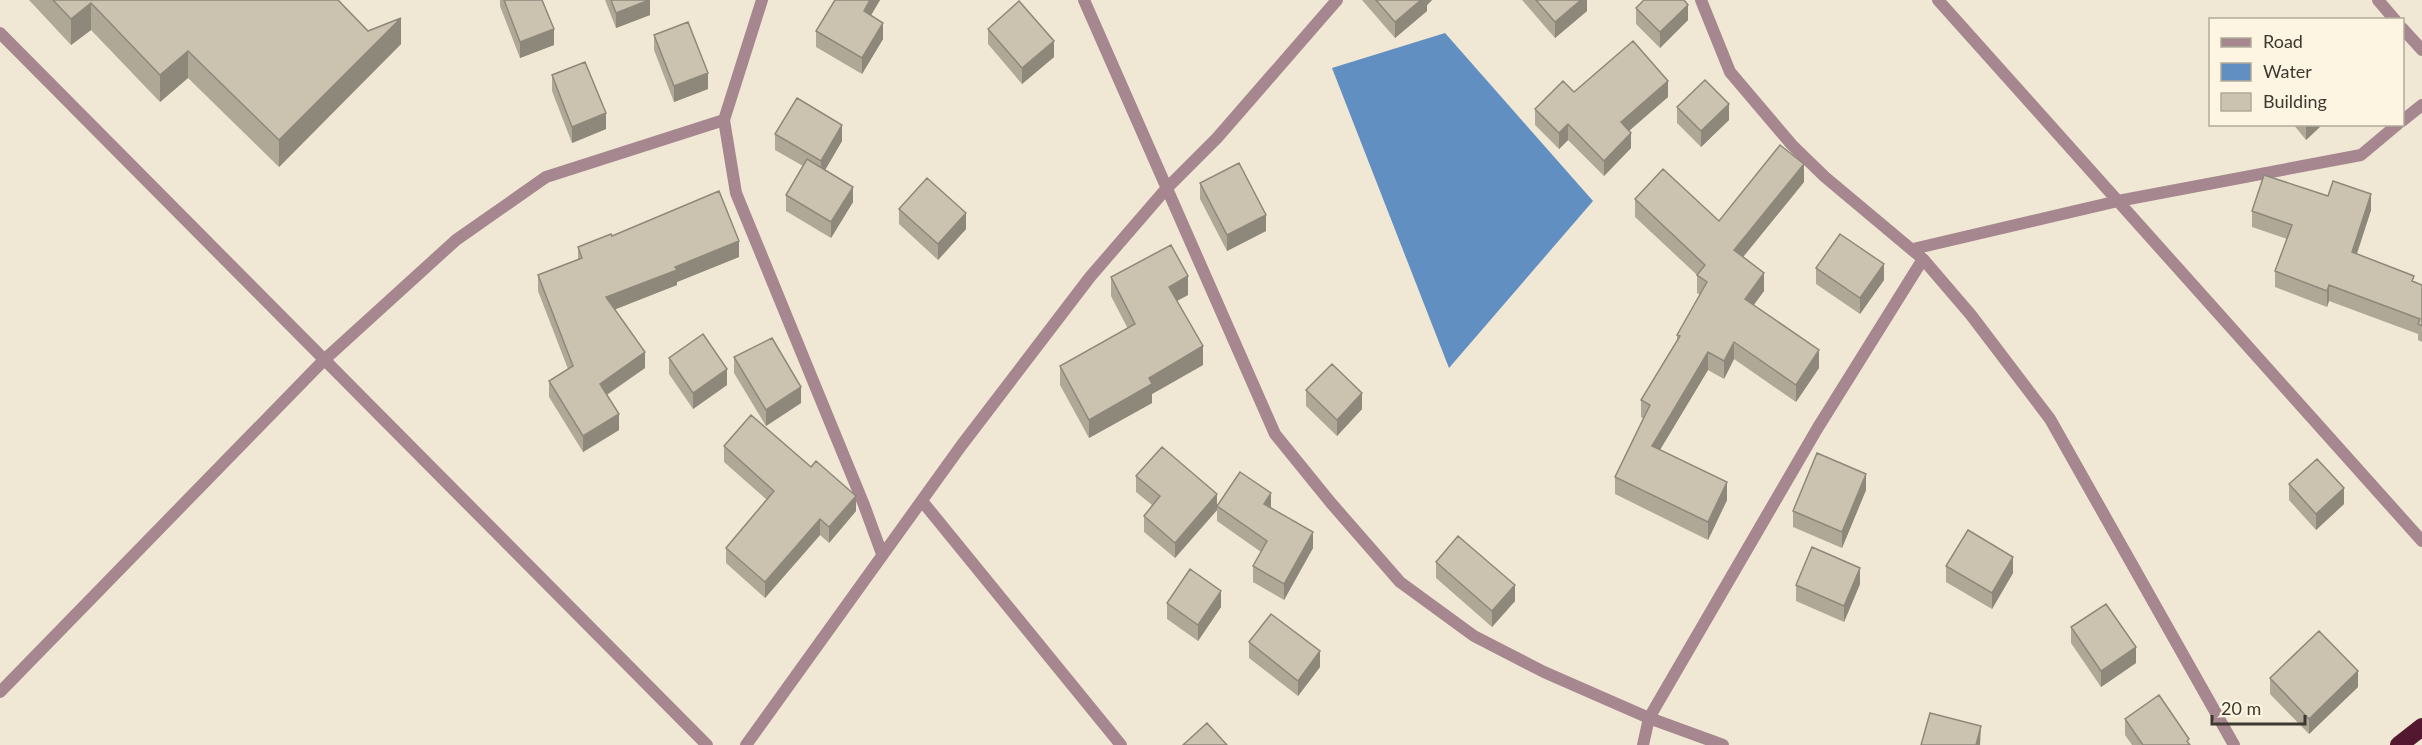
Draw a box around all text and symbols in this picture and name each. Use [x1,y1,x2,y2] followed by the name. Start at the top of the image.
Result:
[2209,18,2404,126] legend
[2263,30,2303,52] text: Road
[2263,60,2312,82] text: Water
[2263,90,2327,112] text: Building
[2212,688,2305,726] scale bar
[2221,697,2261,719] text: 20 m

